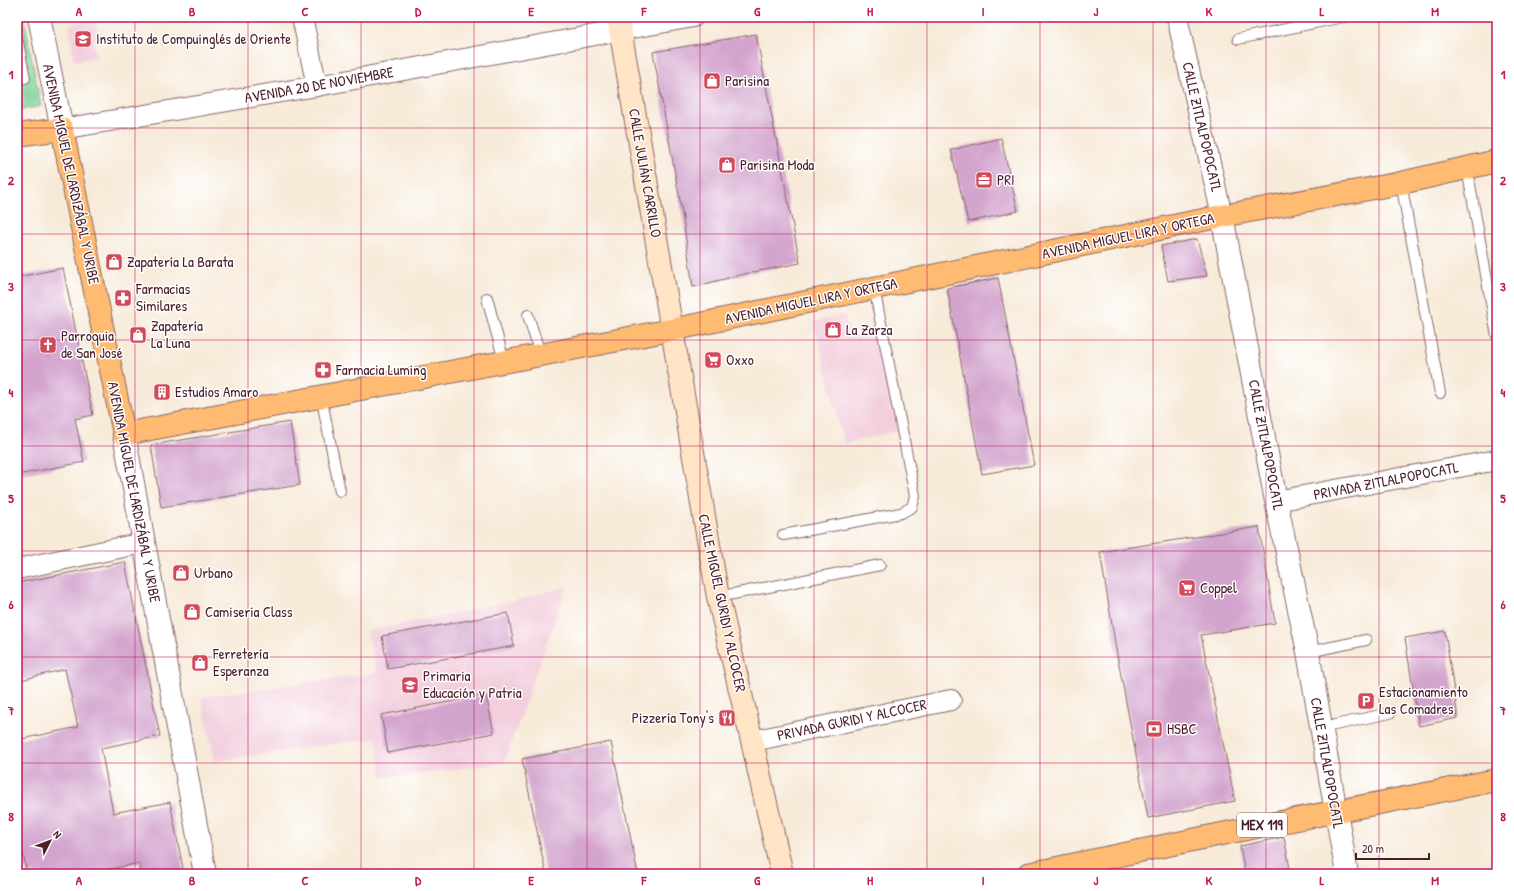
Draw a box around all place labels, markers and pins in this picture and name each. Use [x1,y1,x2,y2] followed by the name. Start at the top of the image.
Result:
[96,28,291,49] place label: Instituto de Compuinglés de Oriente
[73,29,93,49] school or university icon: Instituto de Compuinglés de Oriente
[725,70,769,91] place label: Parisina
[702,71,722,91] shop icon: Parisina
[740,154,814,175] place label: Parisina Moda
[717,155,737,175] shop icon: Parisina Moda
[997,169,1015,190] place label: PRI
[974,170,994,190] office icon: PRI
[127,251,234,272] place label: Zapatería La Barata
[104,252,124,272] shop icon: Zapatería La Barata
[135,278,190,316] place label: Farmacias Similares
[113,288,133,308] pharmacy icon: Farmacias Similares
[151,315,203,353] place label: Zapatería La Luna
[846,319,893,340] place label: La Zarza
[823,320,843,340] shop icon: La Zarza
[61,325,123,363] place label: Parroquia de San José
[128,325,148,345] shop icon: Zapatería La Luna
[38,335,58,355] church icon: Parroquia de San José
[726,349,754,370] place label: Oxxo
[703,350,723,370] supermarket icon: Oxxo
[335,359,427,380] place label: Farmacia Luming
[313,360,333,380] pharmacy icon: Farmacia Luming
[175,381,258,402] place label: Estudios Amaro
[152,382,172,402] building icon: Estudios Amaro
[194,562,233,583] place label: Urbano
[171,563,191,583] shop icon: Urbano
[1200,577,1237,598] place label: Coppel
[1177,578,1197,598] supermarket icon: Coppel
[205,601,293,622] place label: Camiseria Class
[182,602,202,622] shop icon: Camiseria Class
[212,643,269,681] place label: Ferretería Esperanza
[190,653,210,673] shop icon: Ferretería Esperanza
[423,665,522,703] place label: Primaria Educación y Patria
[400,675,420,695] school or university icon: Primaria Educación y Patria
[1379,681,1468,719] place label: Estacionamiento Las Comadres
[1356,691,1376,711] parking icon: Estacionamiento Las Comadres
[632,707,714,728] place label: Pizzería Tony's
[717,708,737,728] restaurant icon: Pizzería Tony's
[1167,718,1197,739] place label: HSBC
[1144,719,1164,739] bank icon: HSBC

